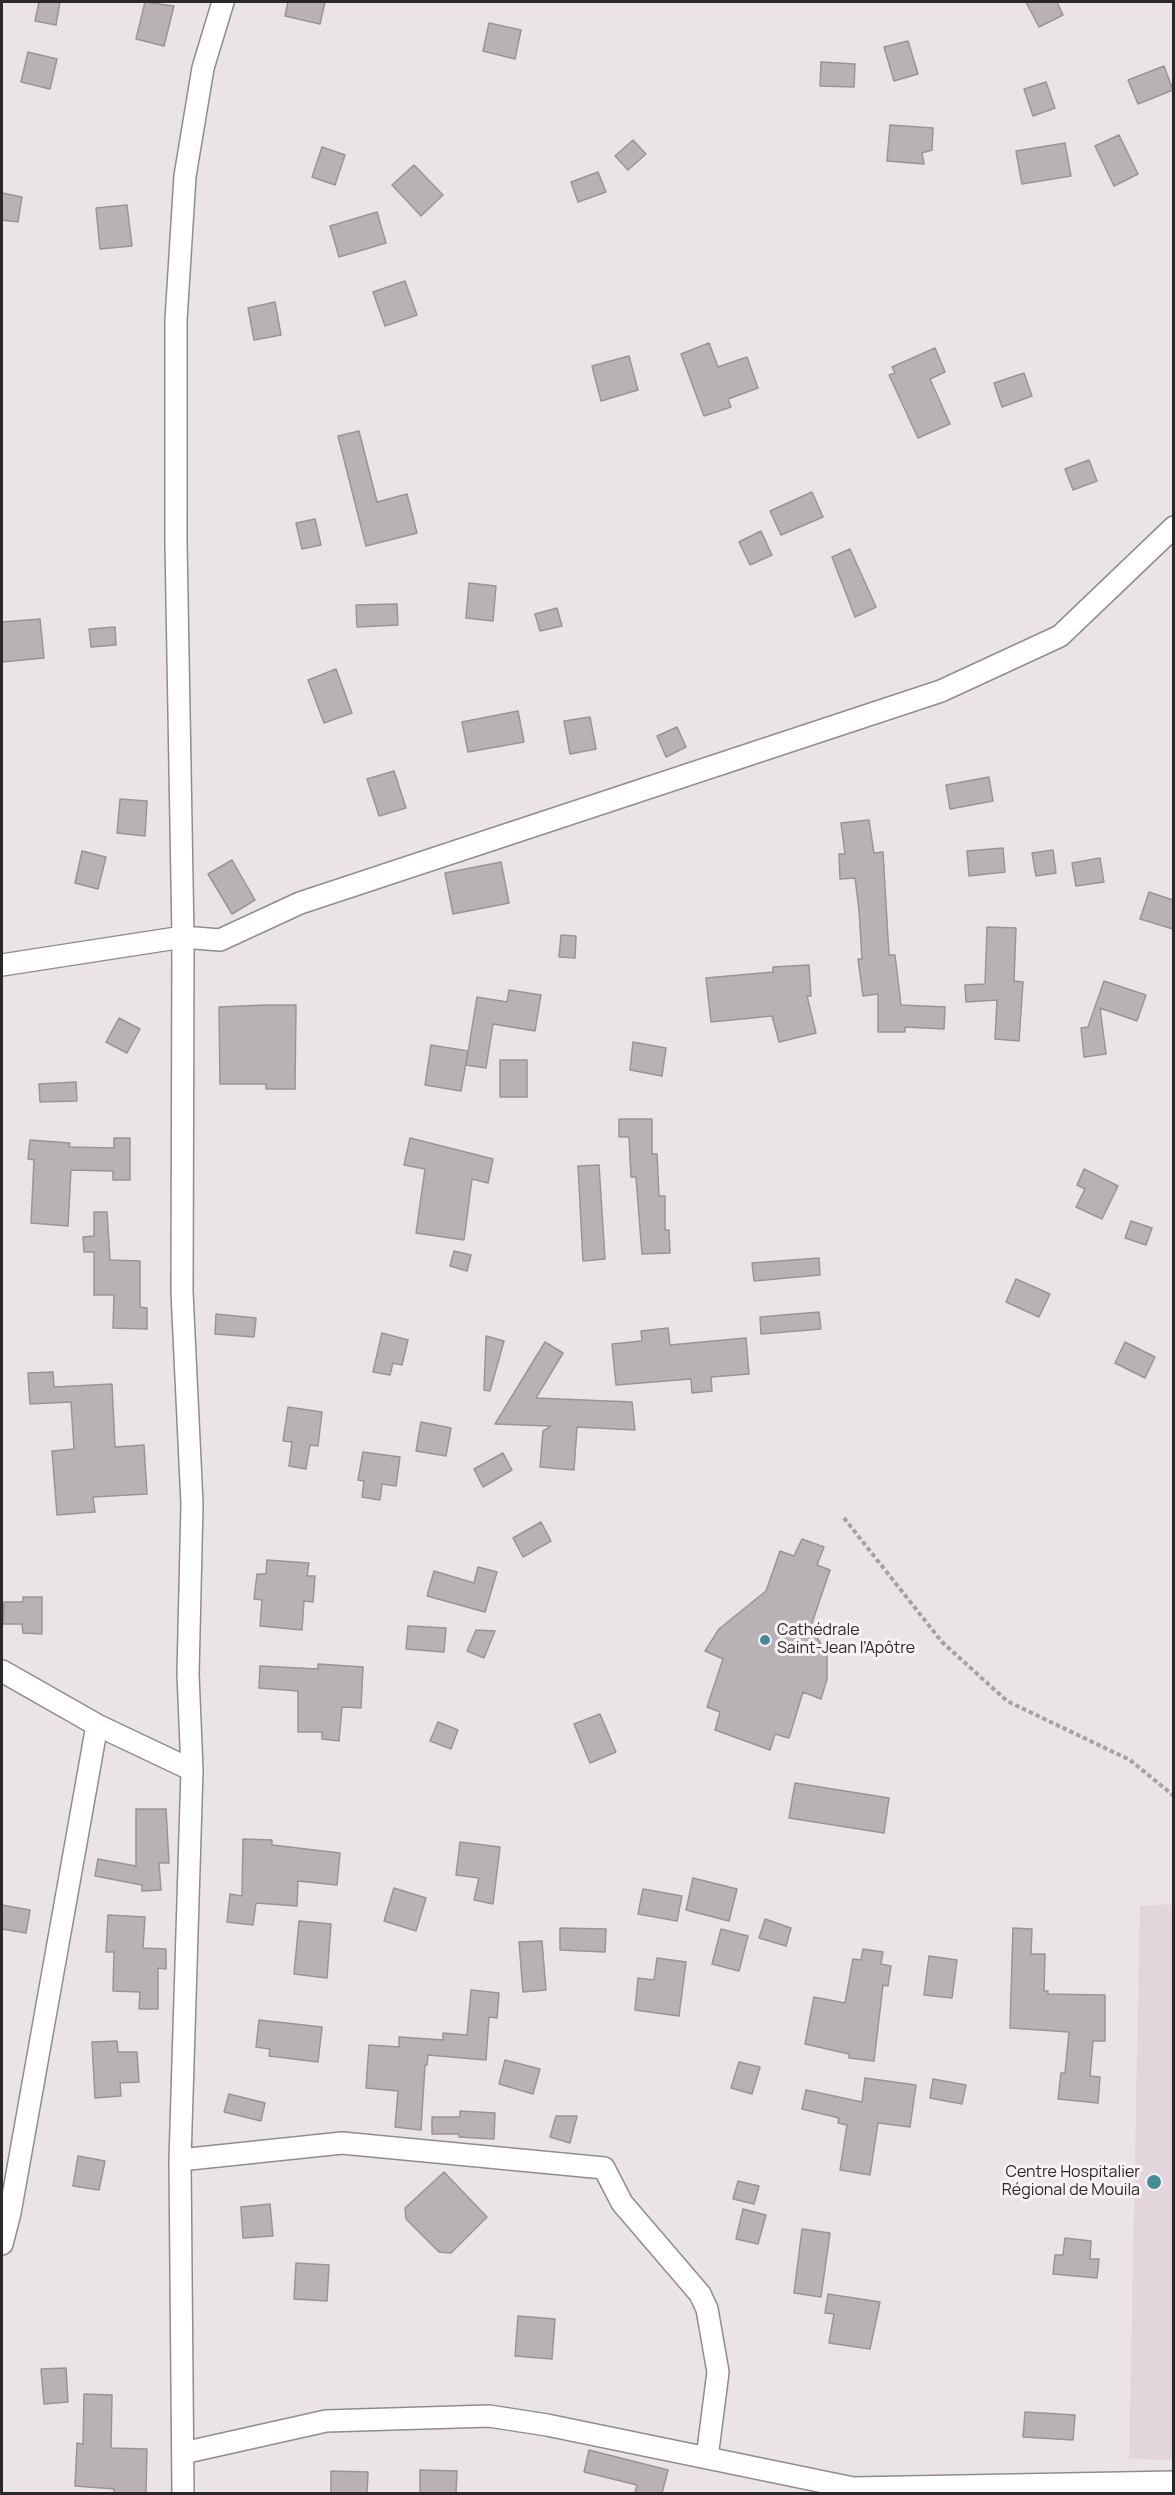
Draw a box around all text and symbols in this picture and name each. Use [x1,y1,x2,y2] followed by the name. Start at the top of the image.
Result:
[777,1621,915,1659] place label: Cathédrale Saint-Jean l’Apôtre
[758,1633,772,1647] marker: Cathédrale Saint-Jean l’Apôtre
[1002,2163,1140,2201] place label: Centre Hospitalier Régional de Mouila
[1145,2173,1163,2191] marker: Centre Hospitalier Régional de Mouila

